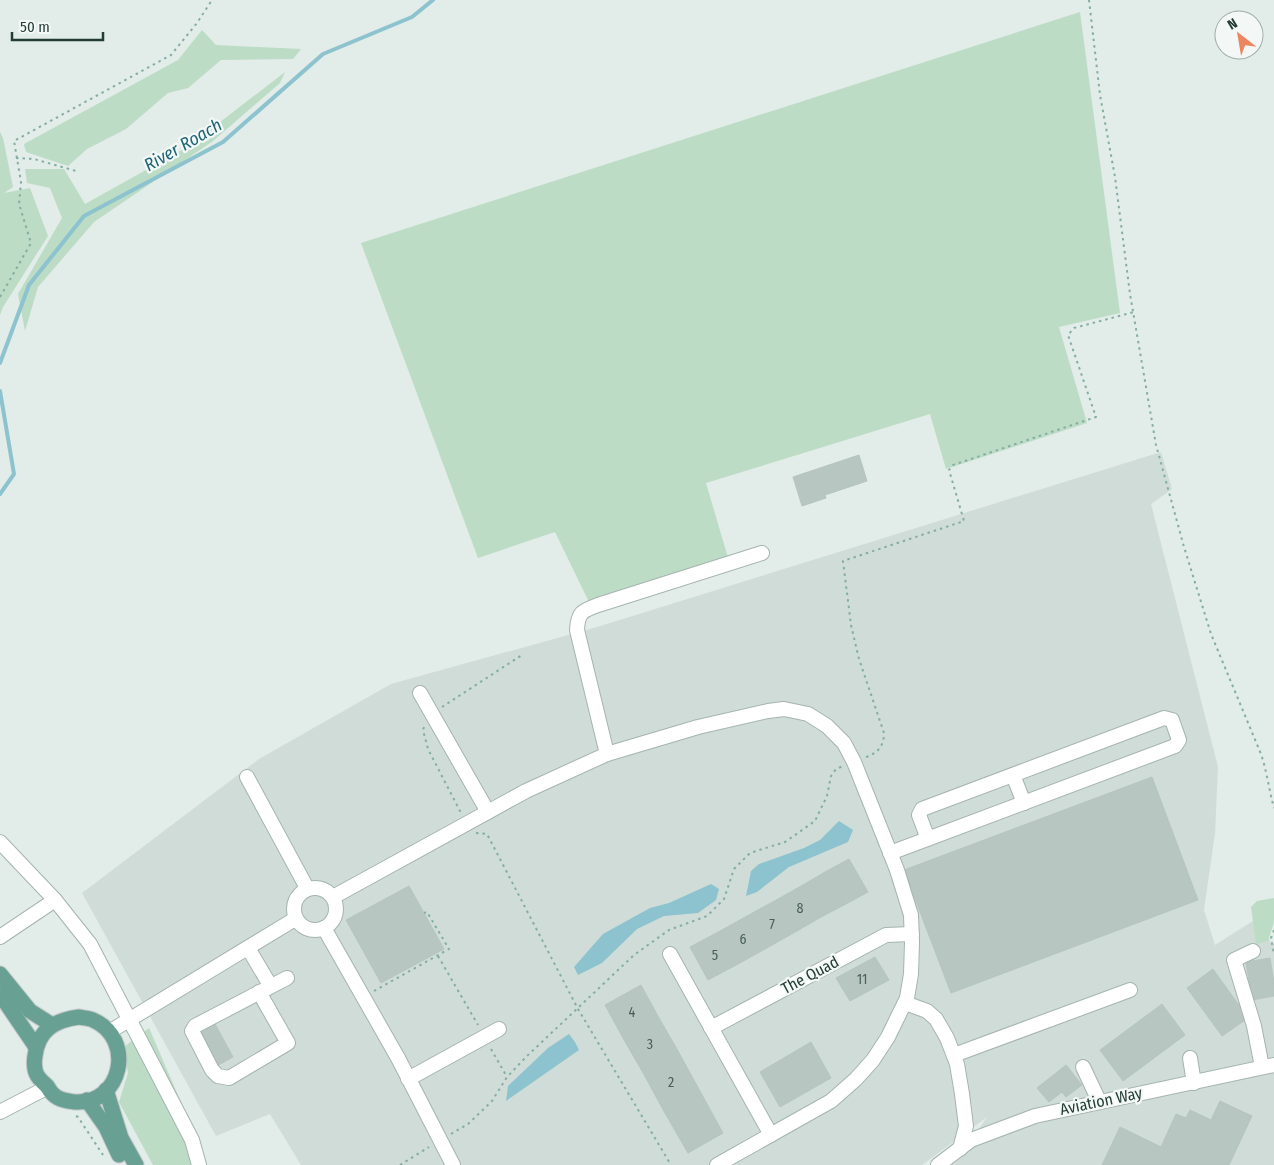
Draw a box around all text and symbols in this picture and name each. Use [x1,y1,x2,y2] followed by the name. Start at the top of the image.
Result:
[12,10,104,42] scale bar
[1214,10,1264,60] north arrow
[1225,15,1241,34] text: N
[20,18,50,36] text: 50 m
[140,114,226,176] water label: River Roach
[797,900,804,917] house number: 8
[769,916,775,933] house number: 7
[740,931,747,948] house number: 6
[712,947,718,964] house number: 5
[778,952,842,998] street label: The Quad
[857,971,867,988] house number: 11
[629,1004,636,1021] house number: 4
[647,1036,653,1053] house number: 3
[668,1074,674,1091] house number: 2
[1058,1083,1145,1119] street label: Aviation Way

